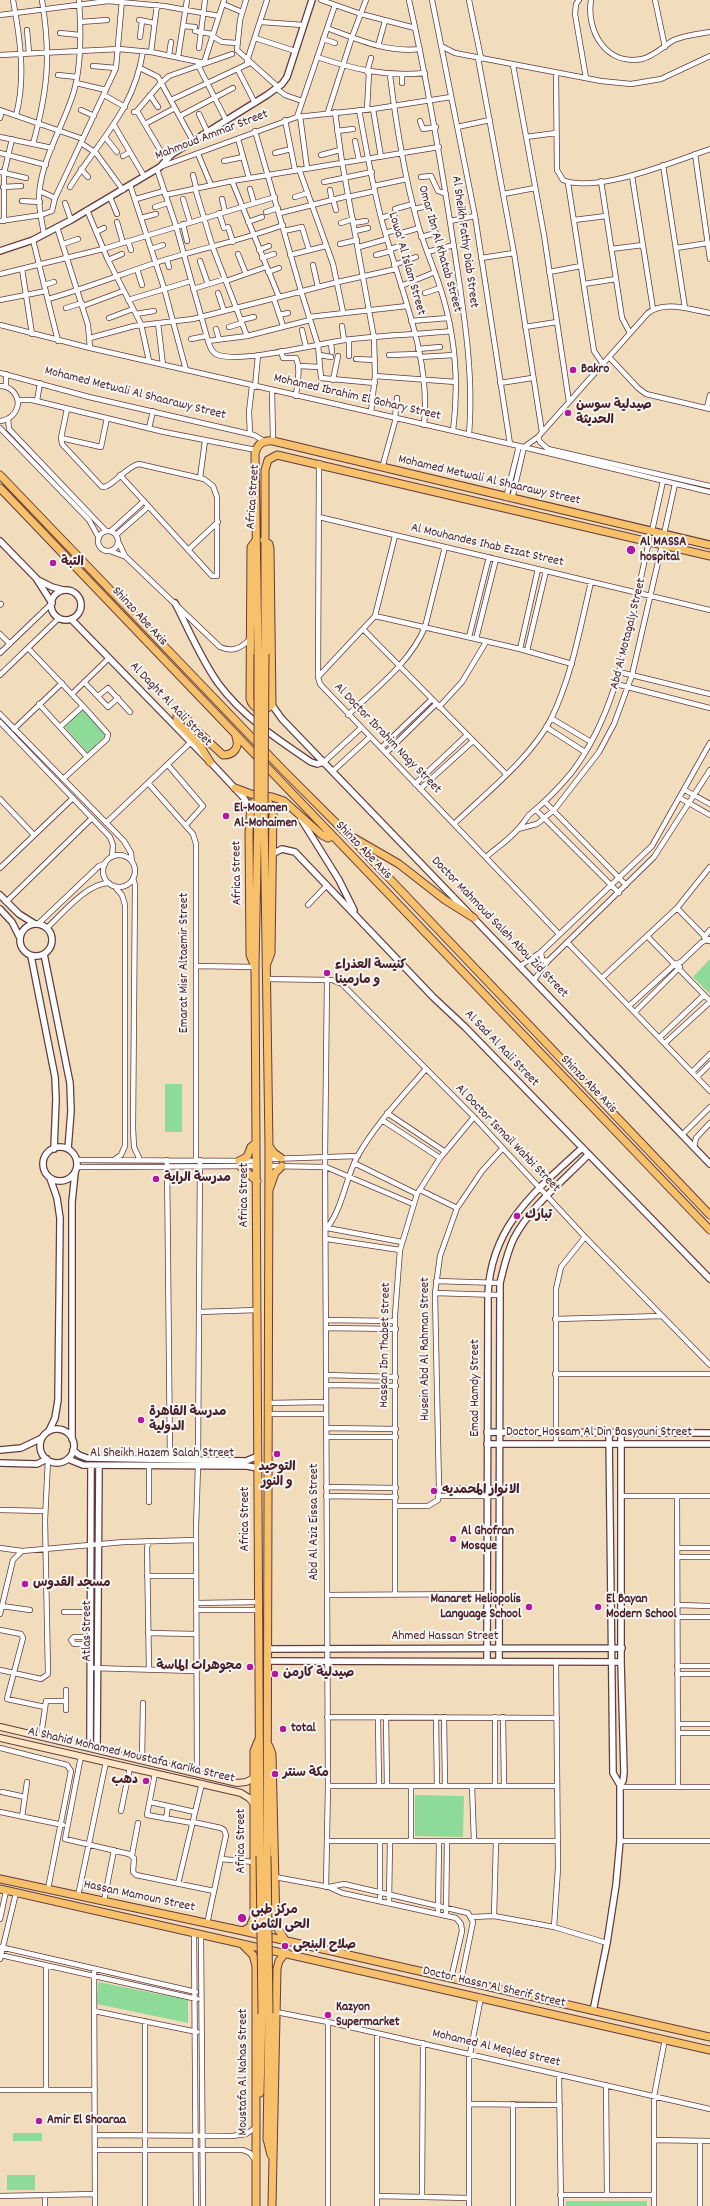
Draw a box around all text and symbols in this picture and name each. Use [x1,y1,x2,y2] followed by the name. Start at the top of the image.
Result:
[153,107,271,165] street label: Mahmoud Ammar Street
[447,175,481,309] street label: Al Sheikh Fathy Diab Street
[413,184,465,314] street label: Omar Ibn Al Khatab Street
[384,211,428,317] street label: Lowa' Al Islam Street
[581,362,609,378] place label: Bakro
[43,364,227,424] street label: Mohamed Metwali Al Shaarawy Street
[568,365,578,375] marker: Bakro
[272,371,442,425] street label: Mohamed Ibrahim El Gohary Street
[576,398,652,429] place label: صيدلية سوسن الحديثة
[563,408,573,418] marker: صيدلية سوسن الحديثة
[396,452,582,510] street label: Mohamed Metwali Al Shaarawy Street
[244,464,264,530] street label: Africa Street
[409,521,565,571] street label: Al Mouhandes Ihab Ezzat Street
[640,535,686,566] place label: Al MASSA hospital
[625,544,637,556] marker: Al MASSA hospital
[61,555,84,571] place label: التبة
[48,558,58,568] marker: التبة
[608,577,650,691] street label: Abd Al Motagaly Street
[108,584,170,650] street label: Shinzo Abe Axis
[126,659,214,751] street label: Al Daght Al Aali Street
[330,680,444,798] street label: Al Doctor Ibrahim Nagy Street
[234,801,297,832] place label: El-Moamen Al-Mohaimen
[221,811,231,821] marker: El-Moamen Al-Mohaimen
[331,819,395,883] street label: Shinzo Abe Axis
[230,840,246,906] street label: Africa Street
[427,854,571,1002] street label: Doctor Mahmoud Saleh Abou Zid Street
[177,893,193,1033] street label: Emarat Misr Altaemir Street
[335,958,406,989] place label: كنيسة العذراء و مارمينا
[322,968,332,978] marker: كنيسة العذراء و مارمينا
[460,1007,542,1091] street label: Al Sad Al Aali Street
[556,1053,620,1117] street label: Shinzo Abe Axis
[451,1082,563,1196] street label: Al Doctor Ismail Wahbi Street
[237,1163,253,1227] street label: Africa Street
[164,1171,231,1187] place label: مدرسة الراية
[151,1174,161,1184] marker: مدرسة الراية
[525,1208,552,1224] place label: تبارك
[512,1211,522,1221] marker: تبارك
[418,1277,434,1421] street label: Husein Abd Al Rahman Street
[377,1282,395,1408] street label: Hassan Ibn Thabet Street
[468,1339,484,1437] street label: Emad Hamdy Street
[149,1405,226,1436] place label: مدرسة القاهرة الدولية
[136,1415,146,1425] marker: مدرسة القاهرة الدولية
[506,1425,692,1441] street label: Doctor Hossam Al Din Basyouni Street
[90,1446,234,1462] street label: Al Sheikh Hazem Salah Street
[272,1449,282,1459] marker: التوحيد و النور
[258,1460,296,1491] place label: التوحيد و النور
[307,1463,323,1581] street label: Abd Al Aziz Eissa Street
[442,1483,520,1499] place label: الانوار المحمديه
[429,1486,439,1496] marker: الانوار المحمديه
[238,1487,254,1551] street label: Africa Street
[461,1524,514,1555] place label: Al Ghofran Mosque
[448,1534,458,1544] marker: Al Ghofran Mosque
[33,1576,110,1592] place label: مسجد القدوس
[20,1579,30,1589] marker: مسجد القدوس
[431,1592,521,1623] place label: Manaret Heliopolis Language School
[606,1592,677,1623] place label: El Bayan Modern School
[80,1600,96,1662] street label: Atlas Street
[524,1602,534,1612] marker: Manaret Heliopolis Language School
[593,1602,603,1612] marker: El Bayan Modern School
[391,1629,499,1645] street label: Ahmed Hassan Street
[156,1659,242,1675] place label: مجوهرات الماسة
[245,1662,255,1672] marker: مجوهرات الماسة
[283,1666,354,1682] place label: صيدلية كارمن
[270,1669,280,1679] marker: صيدلية كارمن
[291,1721,316,1737] place label: total
[278,1724,288,1734] marker: total
[26,1725,236,1787] street label: Al Shahid Mohamed Moustafa Karika Street
[283,1766,329,1782] place label: مكة سنتر
[270,1769,280,1779] marker: مكة سنتر
[111,1773,138,1789] place label: دهب
[141,1776,151,1786] marker: دهب
[234,1809,250,1873] street label: Africa Street
[82,1878,196,1916] street label: Hassan Mamoun Street
[251,1903,309,1934] place label: مركز طبي الحى الثامن
[236,1912,248,1924] marker: مركز طبي الحى الثامن
[293,1938,356,1954] place label: صلاح البنجى
[280,1941,290,1951] marker: صلاح البنجى
[421,1964,567,2012] street label: Doctor Hassn Al Sherif Street
[336,2000,400,2031] place label: Kazyon Supermarket
[236,2009,252,2135] street label: Moustafa Al Nahas Street
[323,2010,333,2020] marker: Kazyon Supermarket
[430,2027,562,2071] street label: Mohamed Al Meqled Street
[47,2113,126,2129] place label: Amir El Shoaraa
[34,2116,44,2126] marker: Amir El Shoaraa

